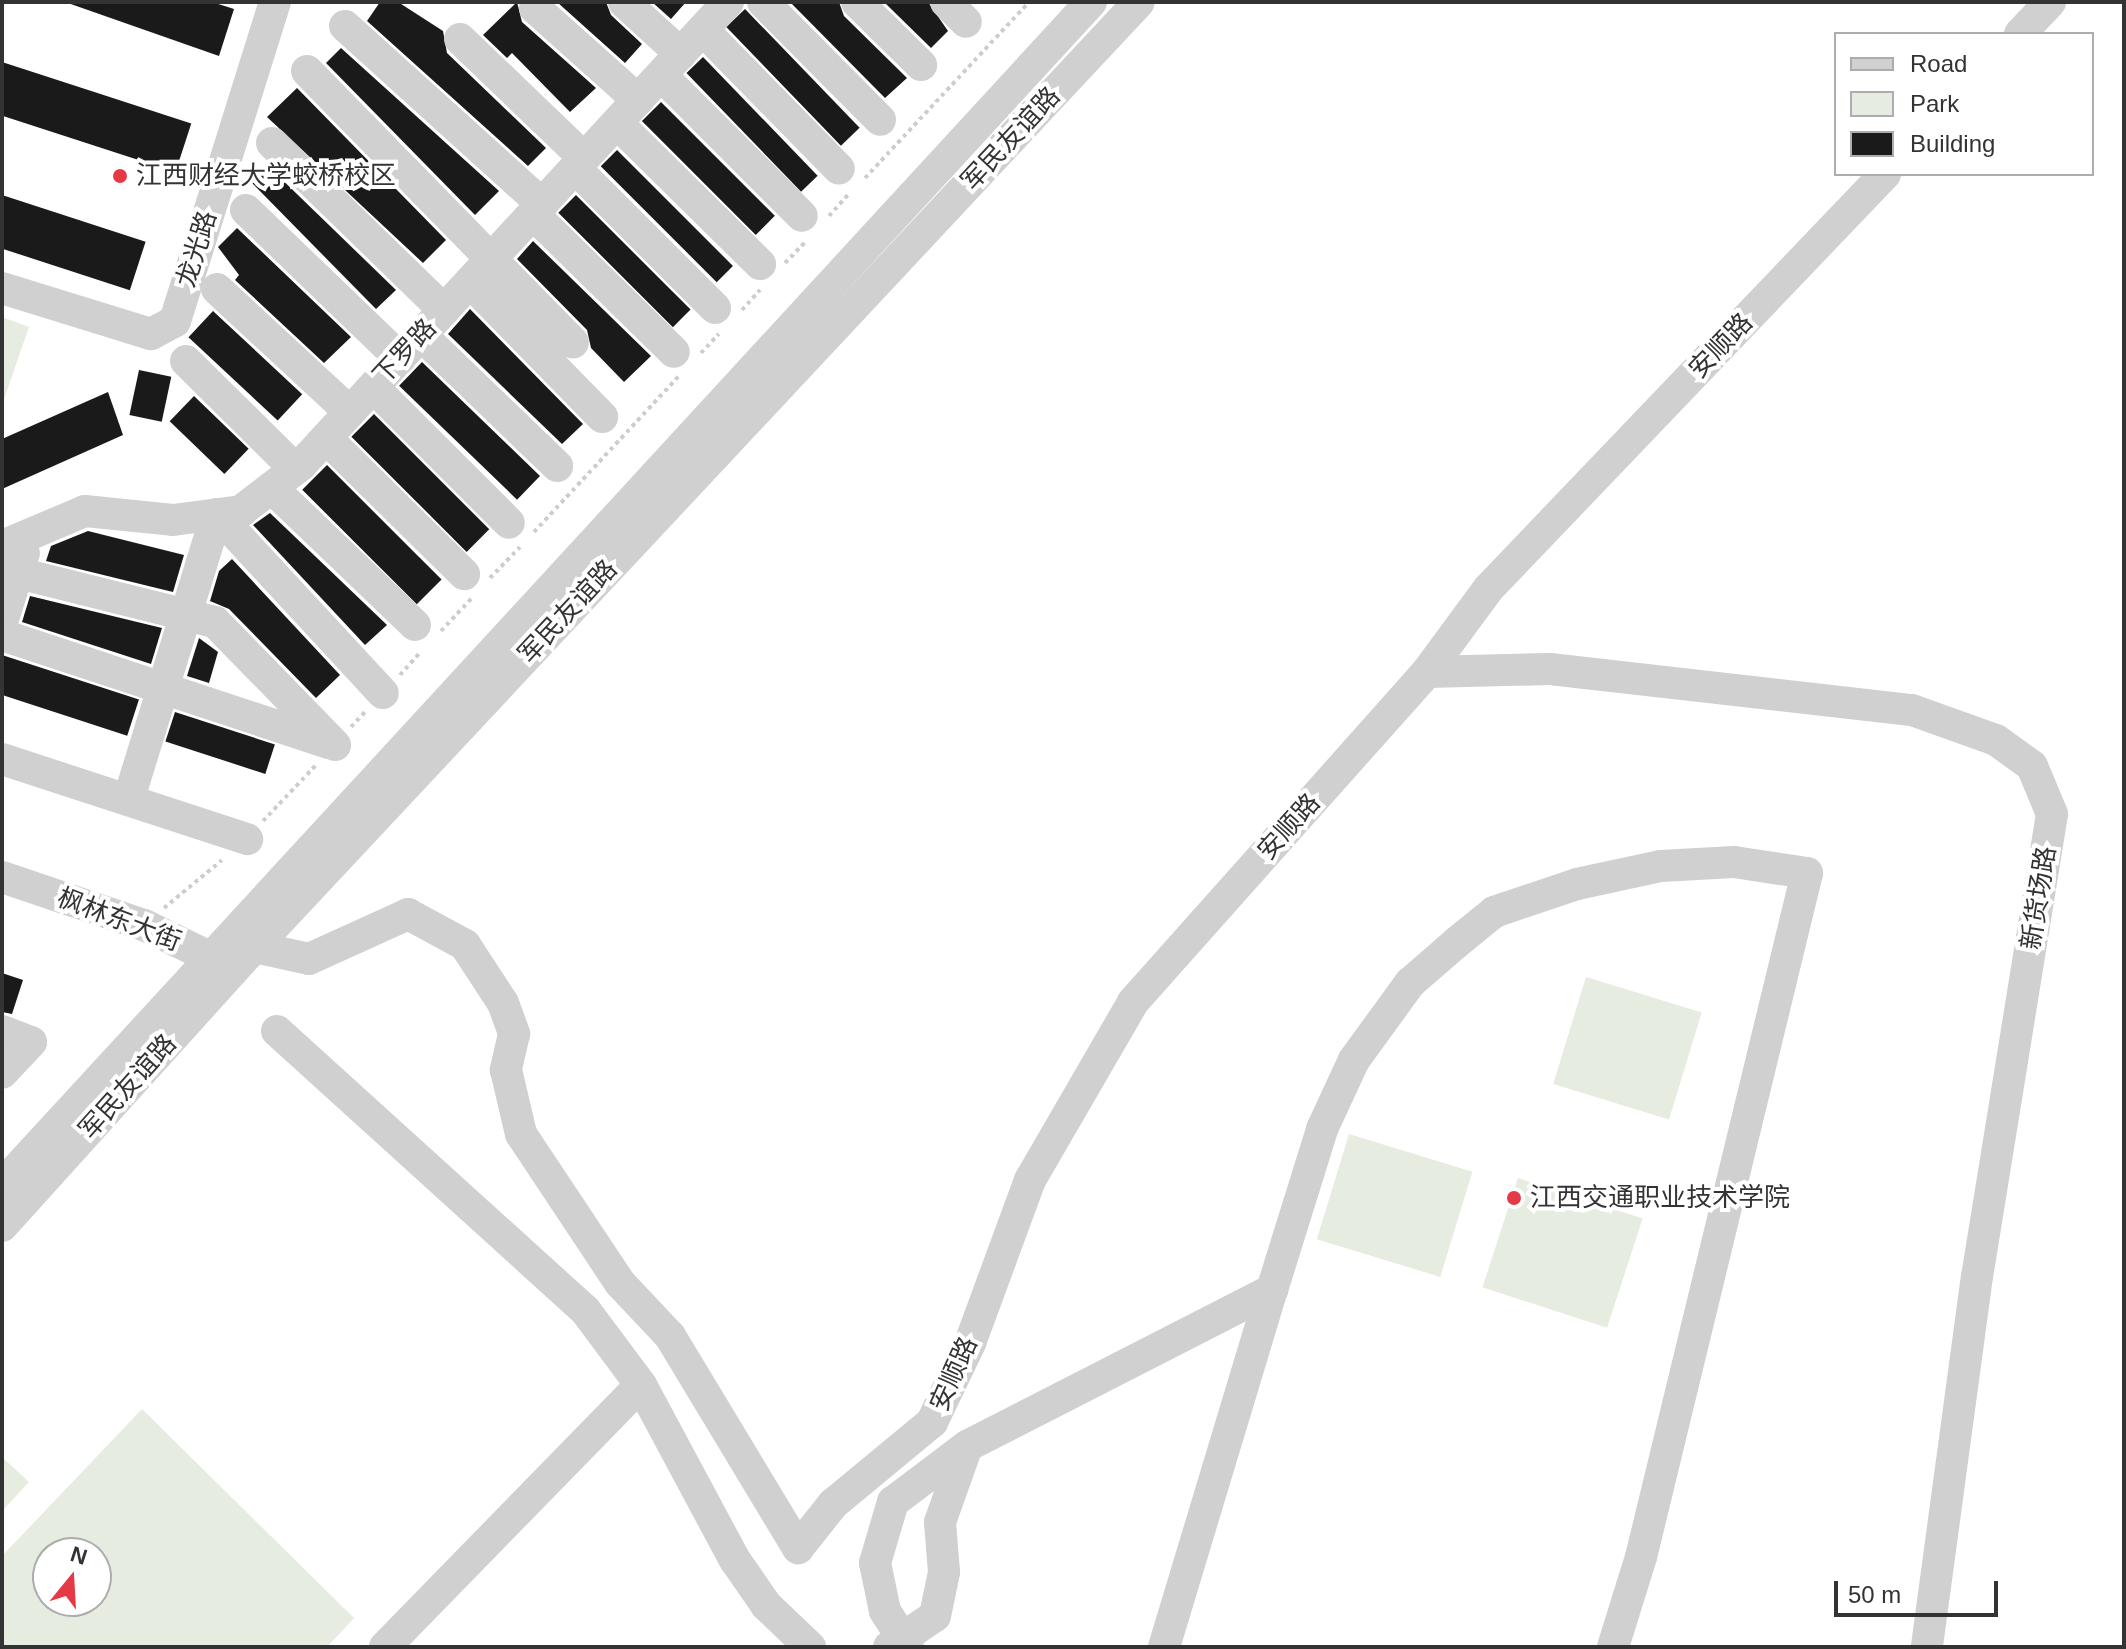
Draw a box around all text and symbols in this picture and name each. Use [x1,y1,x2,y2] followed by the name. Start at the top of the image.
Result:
[1834,32,2094,176] legend
[1910,50,1967,77] text: Road
[955,81,1067,197] street label: 军民友谊路
[1910,90,1959,117] text: Park
[1910,130,1995,157] text: Building
[136,160,396,192] place label: 江西财经大学蛟桥校区
[111,167,129,185] marker: 江西财经大学蛟桥校区
[171,207,223,291] street label: 龙光路
[1683,307,1759,385] street label: 安顺路
[367,313,443,391] street label: 下罗路
[512,554,624,670] street label: 军民友谊路
[1251,788,1327,866] street label: 安顺路
[2015,844,2063,952] street label: 新货场路
[53,882,185,958] street label: 枫林东大街
[73,1028,183,1146] street label: 军民友谊路
[1530,1182,1790,1214] place label: 江西交通职业技术学院
[1505,1189,1523,1207] marker: 江西交通职业技术学院
[924,1332,984,1416] street label: 安顺路
[32,1537,112,1617] north arrow
[68,1541,90,1570] text: N
[1838,1565,2002,1615] scale bar
[1848,1581,1901,1608] text: 50 m

